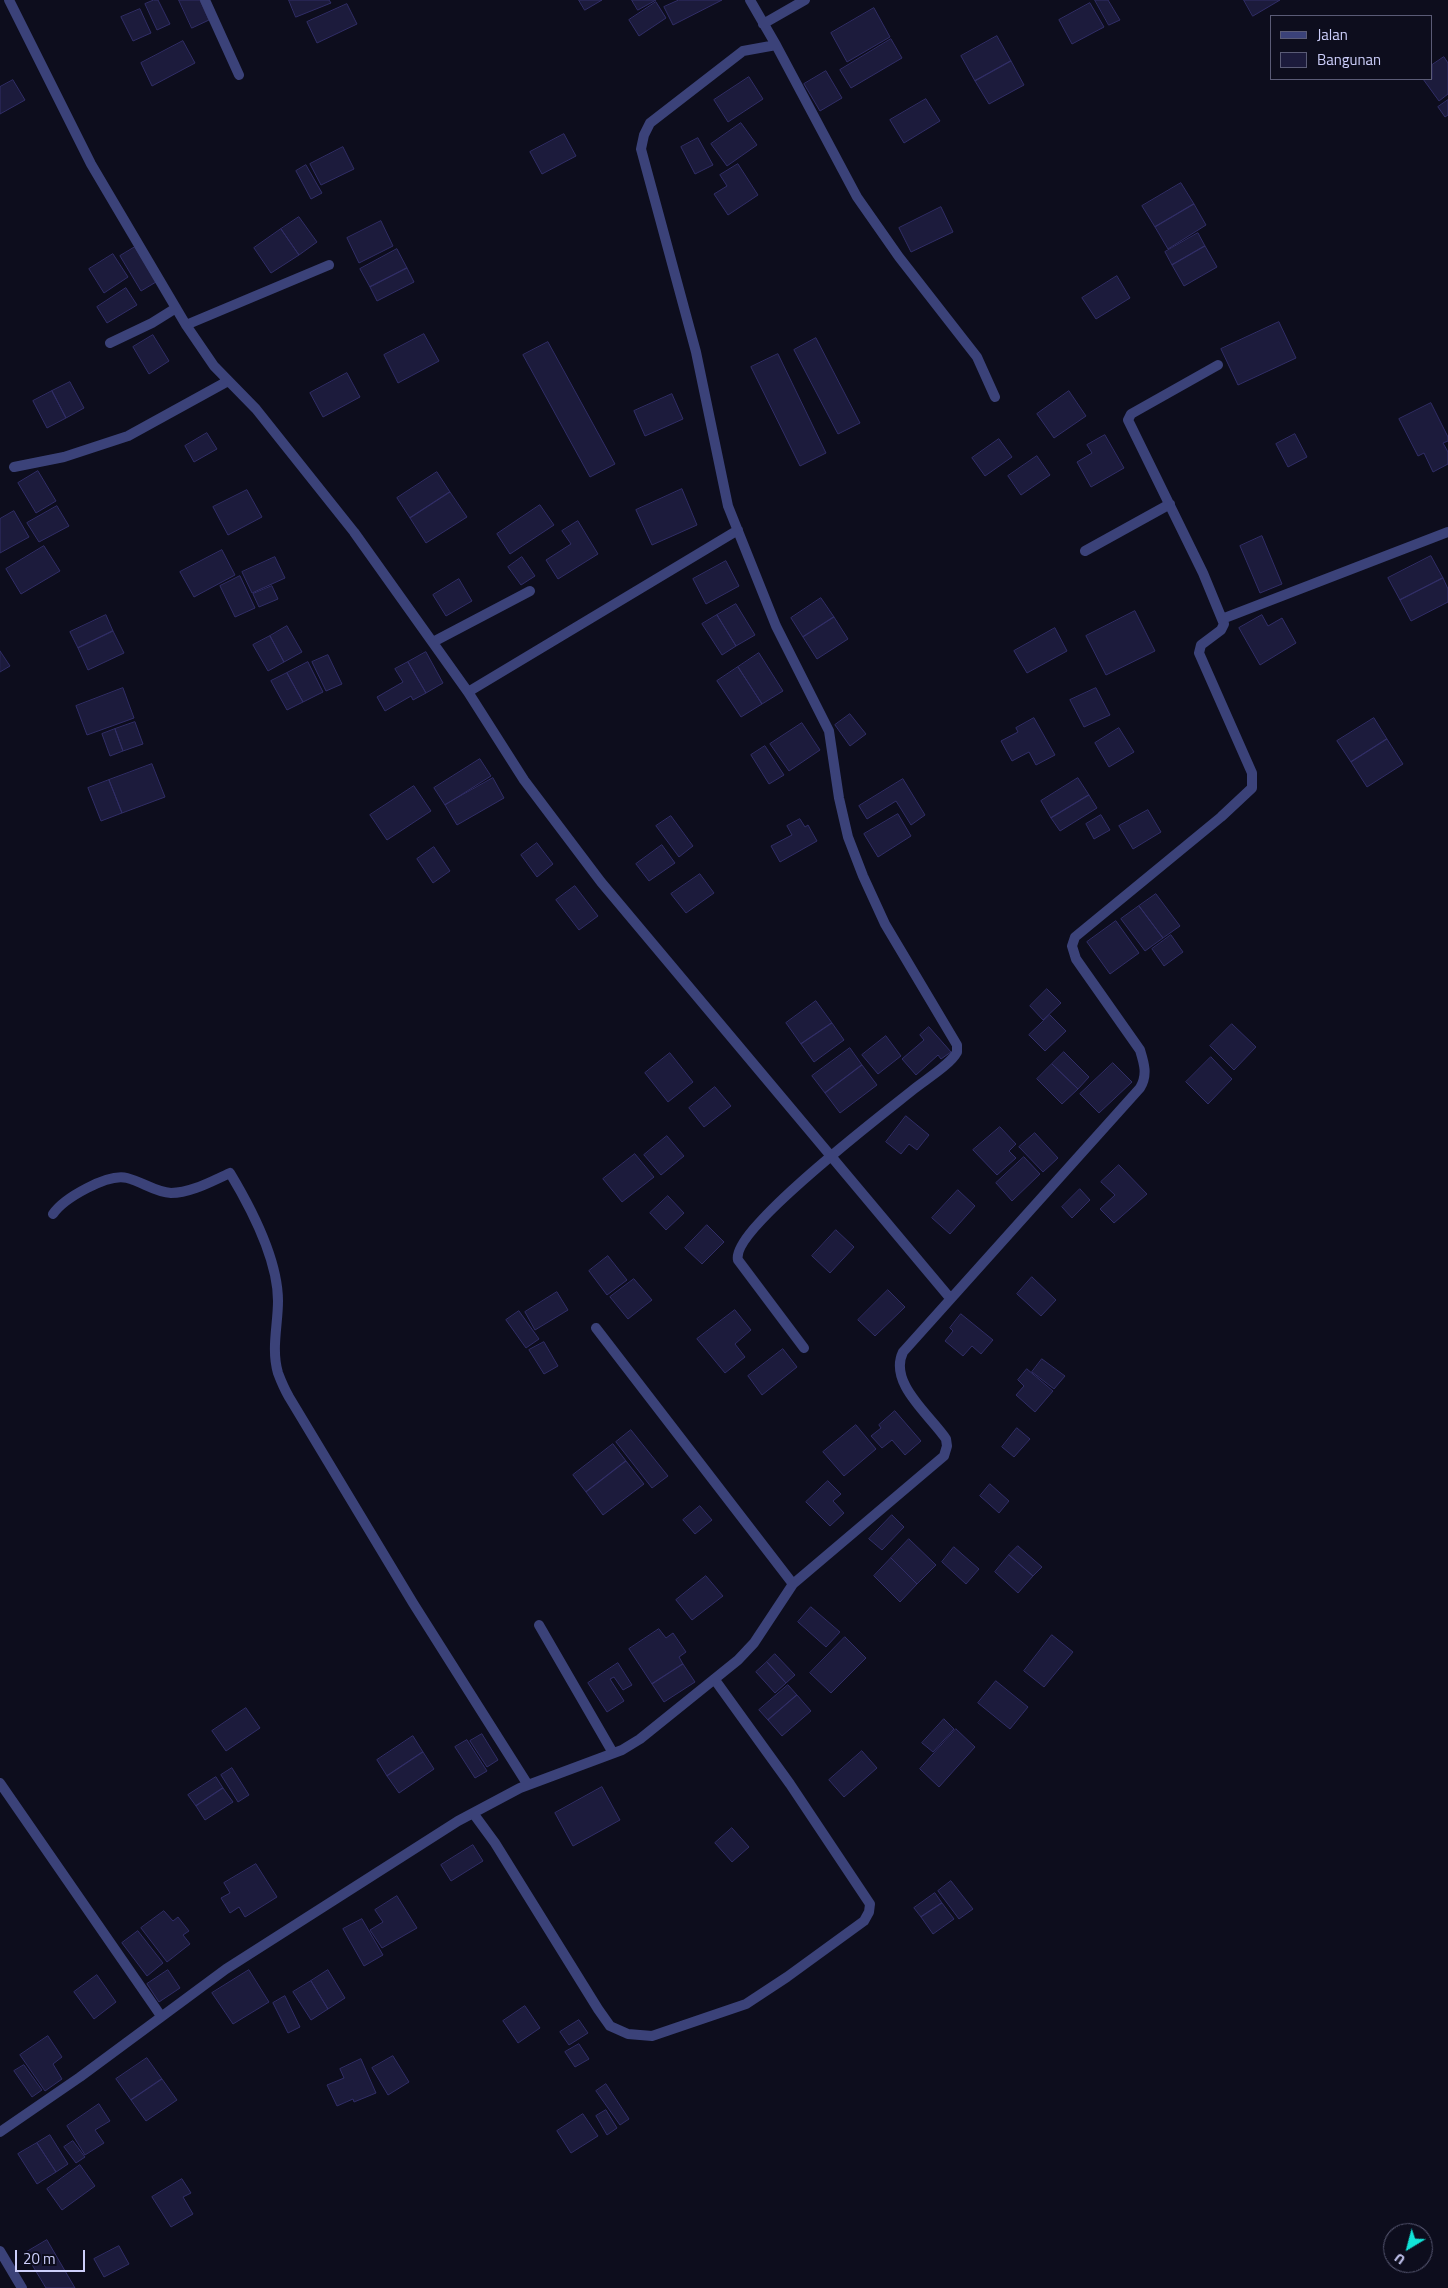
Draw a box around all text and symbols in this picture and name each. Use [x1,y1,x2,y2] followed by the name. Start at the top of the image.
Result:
[1270,15,1433,80] legend
[1317,23,1348,46] text: Jalan
[1317,48,1381,71] text: Bangunan
[1383,2223,1433,2273] north arrow
[18,2240,88,2272] scale bar
[23,2247,56,2270] text: 20 m
[1389,2248,1409,2271] text: U

